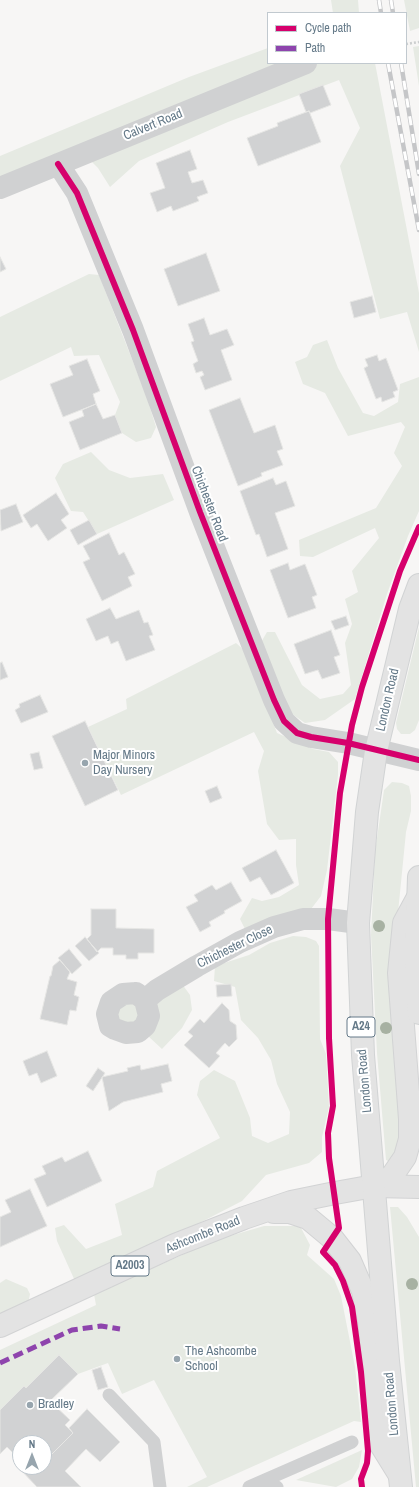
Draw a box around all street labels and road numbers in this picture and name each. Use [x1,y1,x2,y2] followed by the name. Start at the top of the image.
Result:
[121,106,185,144] street label: Calvert Road
[187,464,231,544] street label: Chichester Road
[373,667,403,733] street label: London Road
[195,922,275,972] street label: Chichester Close
[347,1017,375,1037] road number: A24
[354,1048,376,1114] street label: London Road
[164,1213,242,1257] street label: Ashcombe Road
[111,1256,149,1276] road number: A2003
[381,1371,403,1437] street label: London Road

